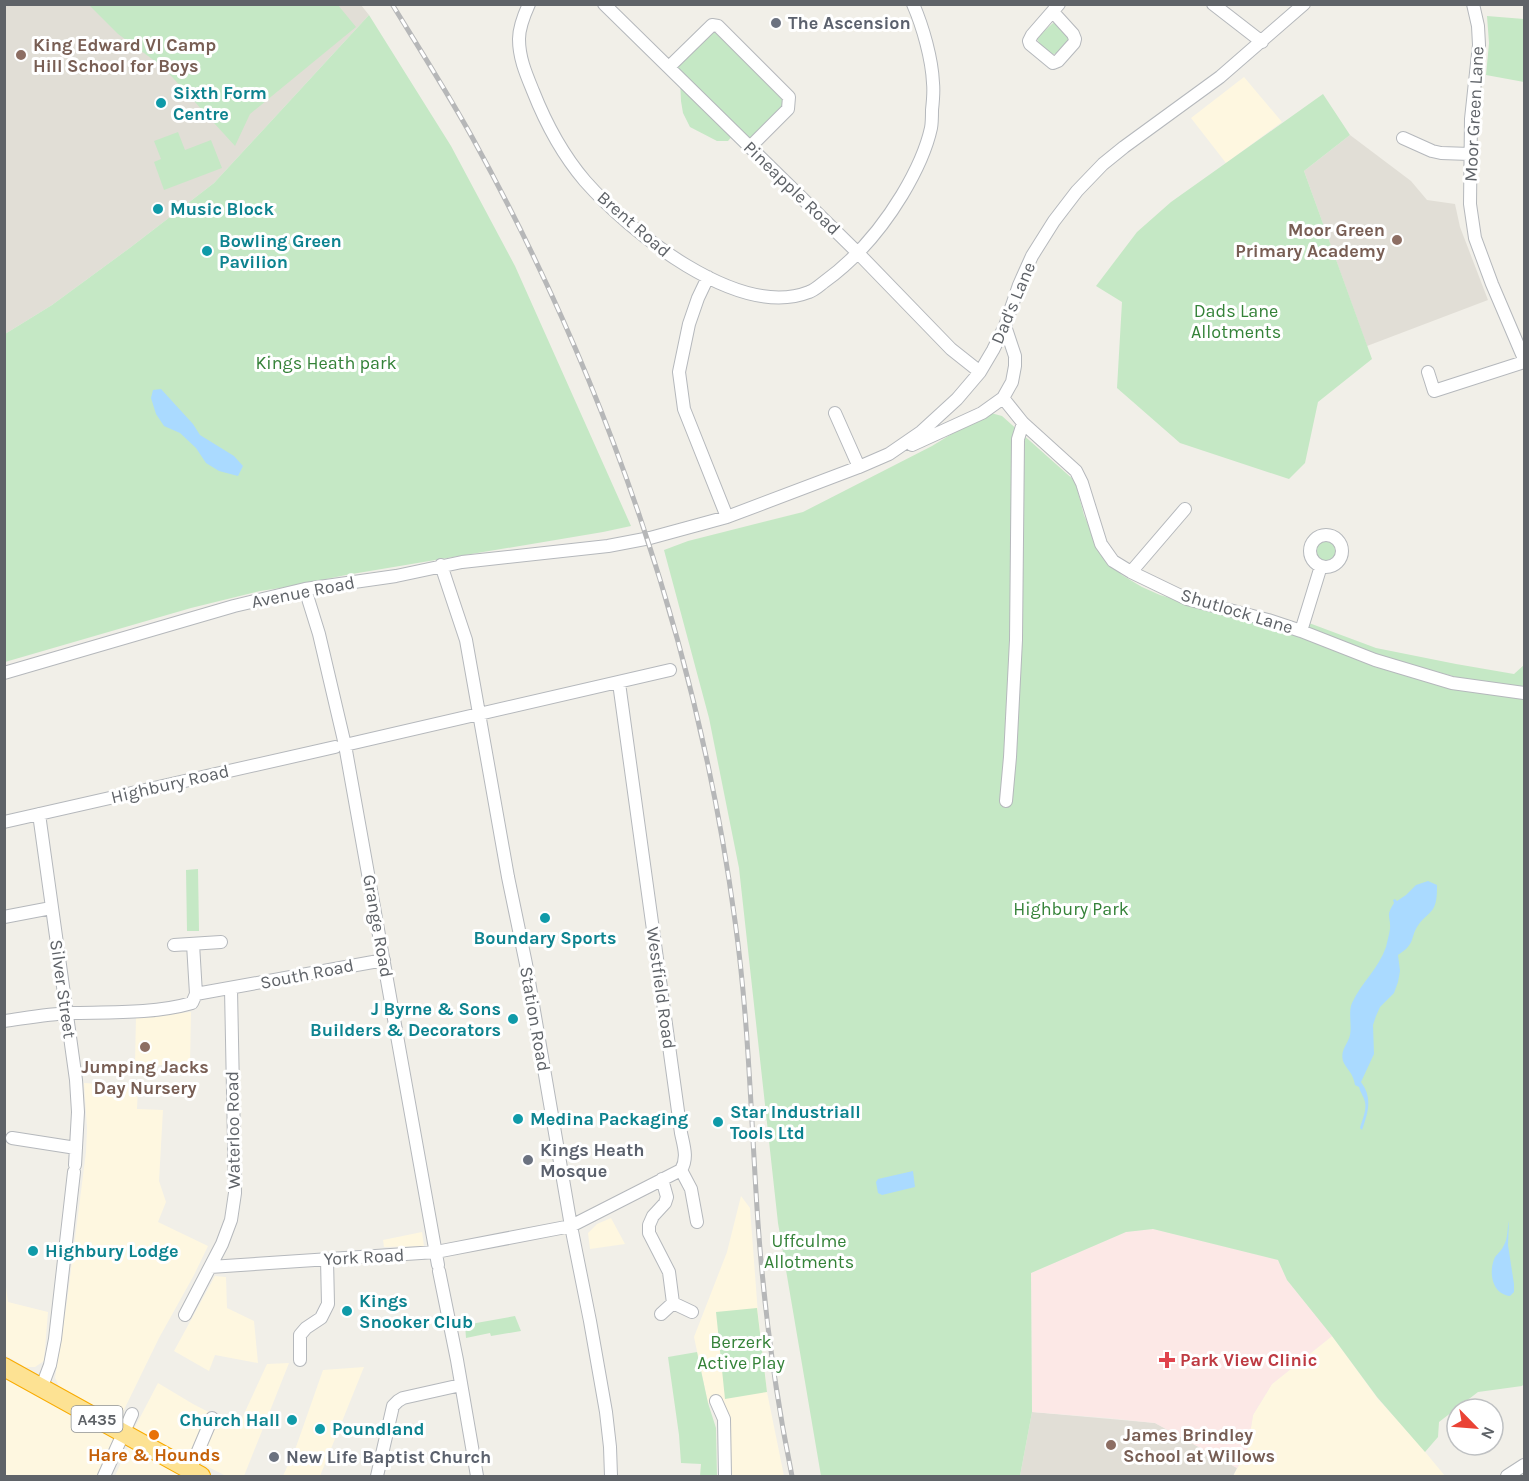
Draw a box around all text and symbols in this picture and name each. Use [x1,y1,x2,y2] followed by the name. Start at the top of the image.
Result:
[788,12,911,34] place label: The Ascension
[769,16,783,30] marker: The Ascension
[33,34,216,77] place label: King Edward VI Camp Hill School for Boys
[1459,46,1489,182] street label: Moor Green Lane
[14,48,28,62] marker: King Edward VI Camp Hill School for Boys
[173,82,267,125] place label: Sixth Form Centre
[154,96,168,110] marker: Sixth Form Centre
[739,136,845,240] street label: Pineapple Road
[593,186,675,262] street label: Brent Road
[170,198,274,220] place label: Music Block
[151,202,165,216] marker: Music Block
[1235,219,1385,262] place label: Moor Green Primary Academy
[219,230,342,273] place label: Bowling Green Pavilion
[1390,233,1404,247] marker: Moor Green Primary Academy
[200,244,214,258] marker: Bowling Green Pavilion
[986,259,1040,347] street label: Dad's Lane
[1191,300,1281,343] park label: Dads Lane Allotments
[255,352,397,374] park label: Kings Heath park
[249,571,357,613] street label: Avenue Road
[1178,583,1296,639] street label: Shutlock Lane
[109,760,231,808] street label: Highbury Road
[358,873,398,979] street label: Grange Road
[1013,898,1129,920] park label: Highbury Park
[538,911,552,925] marker: Boundary Sports
[642,925,680,1051] street label: Westfield Road
[474,927,616,949] place label: Boundary Sports
[45,938,81,1040] street label: Silver Street
[258,954,356,994] street label: South Road
[515,965,555,1073] street label: Station Road
[310,998,501,1041] place label: J Byrne & Sons Builders & Decorators
[506,1012,520,1026] marker: J Byrne & Sons Builders & Decorators
[138,1040,152,1054] marker: Jumping Jacks Day Nursery
[81,1056,209,1099] place label: Jumping Jacks Day Nursery
[221,1071,245,1189] street label: Waterloo Road
[730,1101,861,1144] place label: Star Industriall Tools Ltd
[530,1108,689,1130] place label: Medina Packaging
[511,1112,525,1126] marker: Medina Packaging
[711,1115,725,1129] marker: Star Industriall Tools Ltd
[540,1139,645,1182] place label: Kings Heath Mosque
[521,1153,535,1167] marker: Kings Heath Mosque
[764,1230,854,1273] park label: Uffculme Allotments
[45,1240,178,1262] place label: Highbury Lodge
[26,1244,40,1258] marker: Highbury Lodge
[323,1244,405,1270] street label: York Road
[359,1290,473,1333] place label: Kings Snooker Club
[340,1304,354,1318] marker: Kings Snooker Club
[697,1331,785,1374] park label: Berzerk Active Play
[1180,1349,1317,1371] place label: Park View Clinic
[1158,1351,1176,1369] marker: Park View Clinic
[1445,1397,1505,1457] north arrow
[72,1406,122,1432] road number: A435
[180,1409,280,1431] place label: Church Hall
[285,1413,299,1427] marker: Church Hall
[332,1418,424,1440] place label: Poundland
[313,1422,327,1436] marker: Poundland
[1123,1424,1275,1467] place label: James Brindley School at Willows
[1477,1424,1499,1442] text: N
[147,1428,161,1442] marker: Hare & Hounds
[1104,1438,1118,1452] marker: James Brindley School at Willows
[88,1444,220,1466] place label: Hare & Hounds
[286,1446,491,1468] place label: New Life Baptist Church
[267,1450,281,1464] marker: New Life Baptist Church

